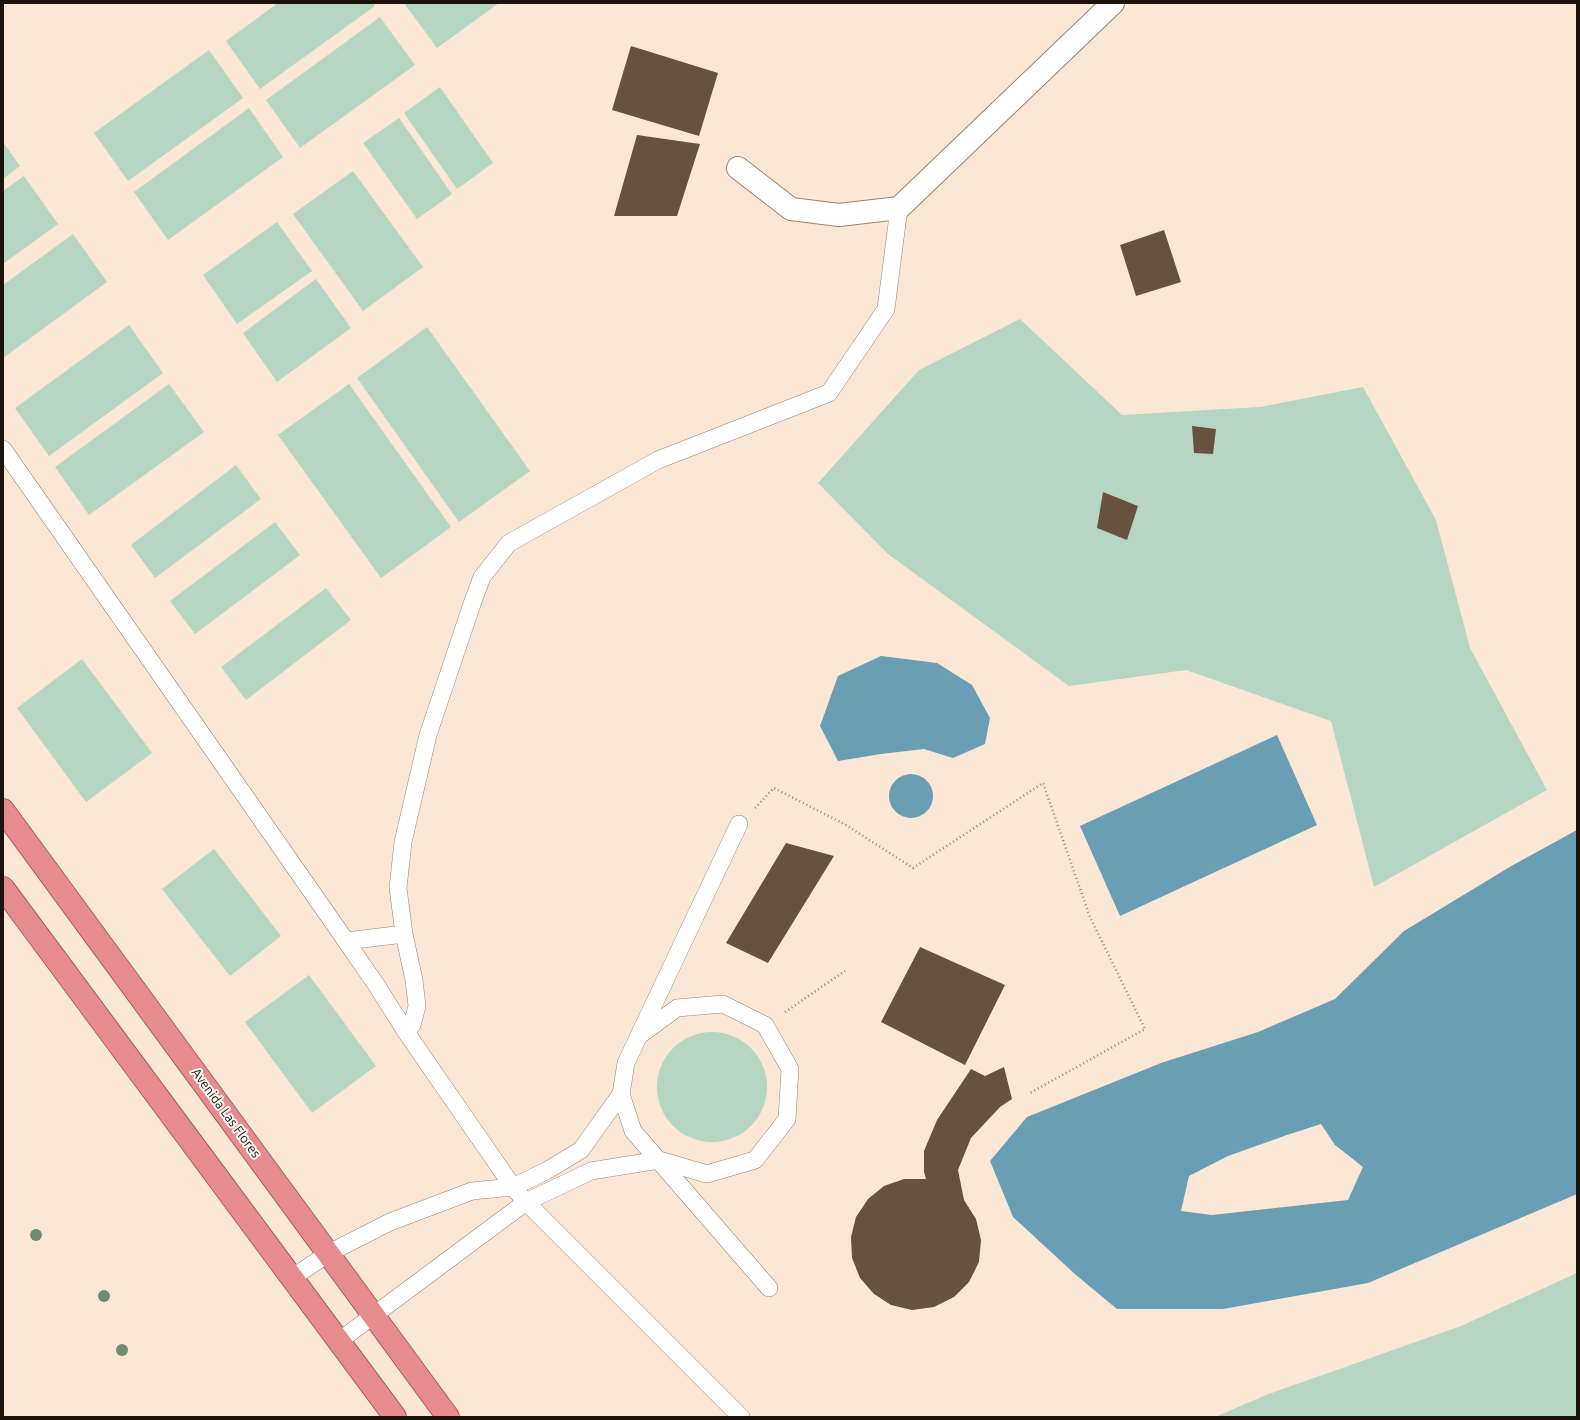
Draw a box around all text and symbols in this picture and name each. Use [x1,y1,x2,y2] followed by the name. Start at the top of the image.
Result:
[188,1065,264,1161] street label: Avenida Las Flores

